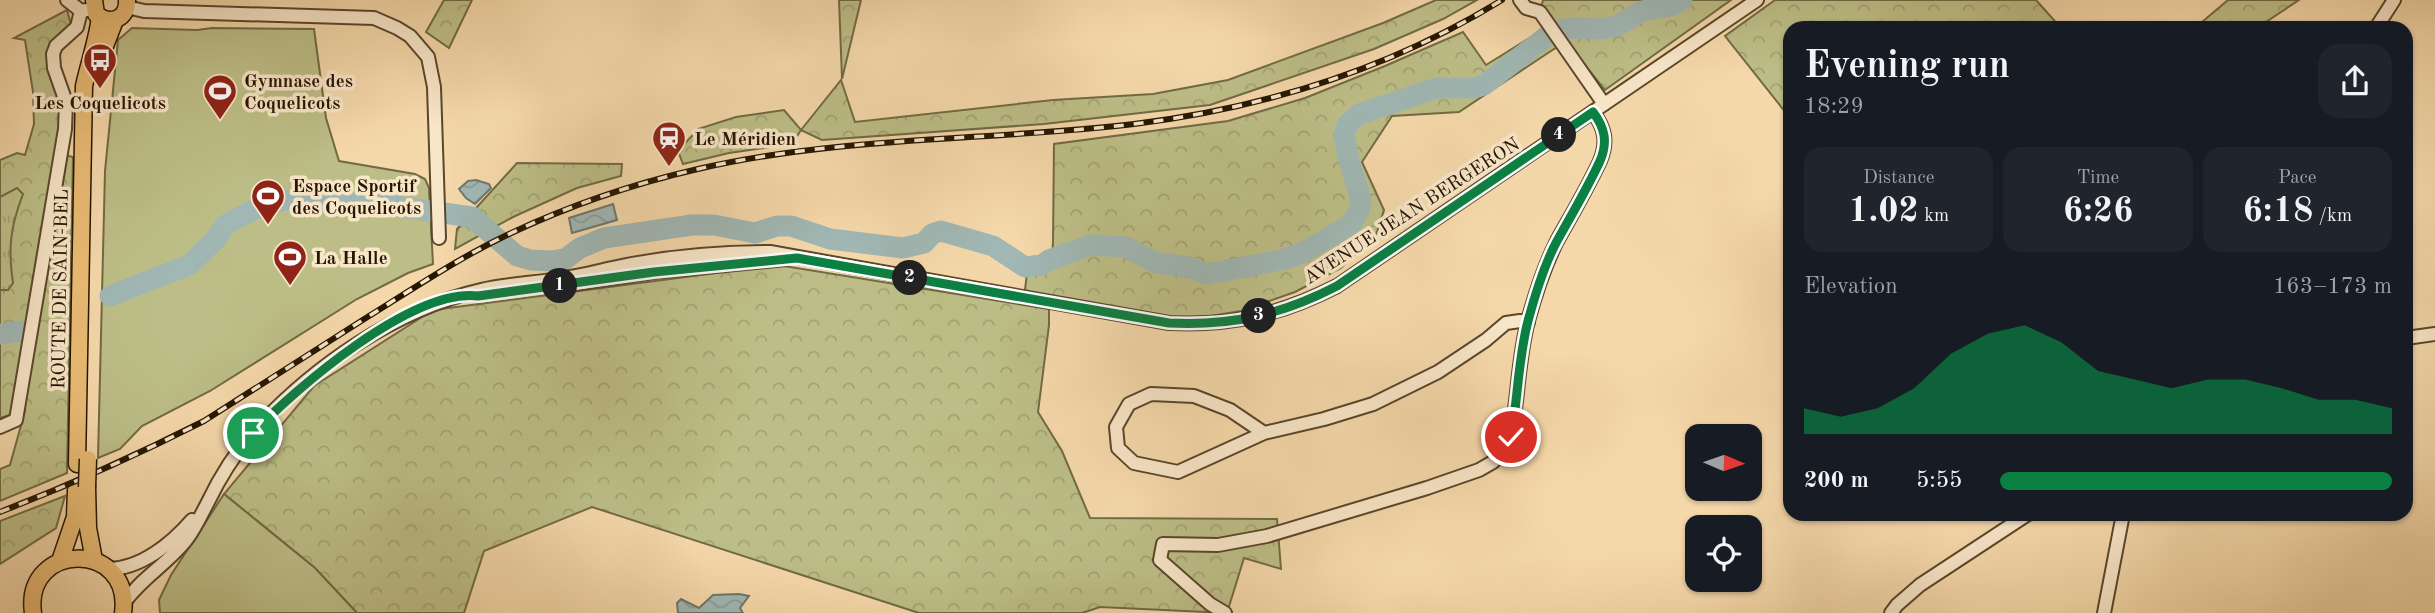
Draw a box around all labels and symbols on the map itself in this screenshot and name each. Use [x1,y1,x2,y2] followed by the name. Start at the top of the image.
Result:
[81,41,119,90] bus stop icon: Les Coquelicots
[201,72,239,121] sports icon: Gymnase des Coquelicots
[244,73,353,114] place label: Gymnase des Coquelicots
[34,95,166,114] place label: Les Coquelicots
[1542,118,1576,152] pin: 4
[650,119,688,168] station icon: Le Méridien
[694,131,796,150] place label: Le Méridien
[1301,135,1524,289] street label: AVENUE JEAN BERGERON
[249,177,287,226] sports icon: Espace Sportif des Coquelicots
[292,178,421,219] place label: Espace Sportif des Coquelicots
[50,189,73,389] street label: ROUTE DE SAIN-BEL
[271,238,309,287] sports icon: La Halle
[314,250,388,269] place label: La Halle
[892,260,928,296] pin: 2
[542,268,578,304] pin: 1
[1242,298,1276,334] pin: 3
[223,403,283,463] pin
[1481,407,1541,467] pin
[1685,424,1762,500] north arrow

